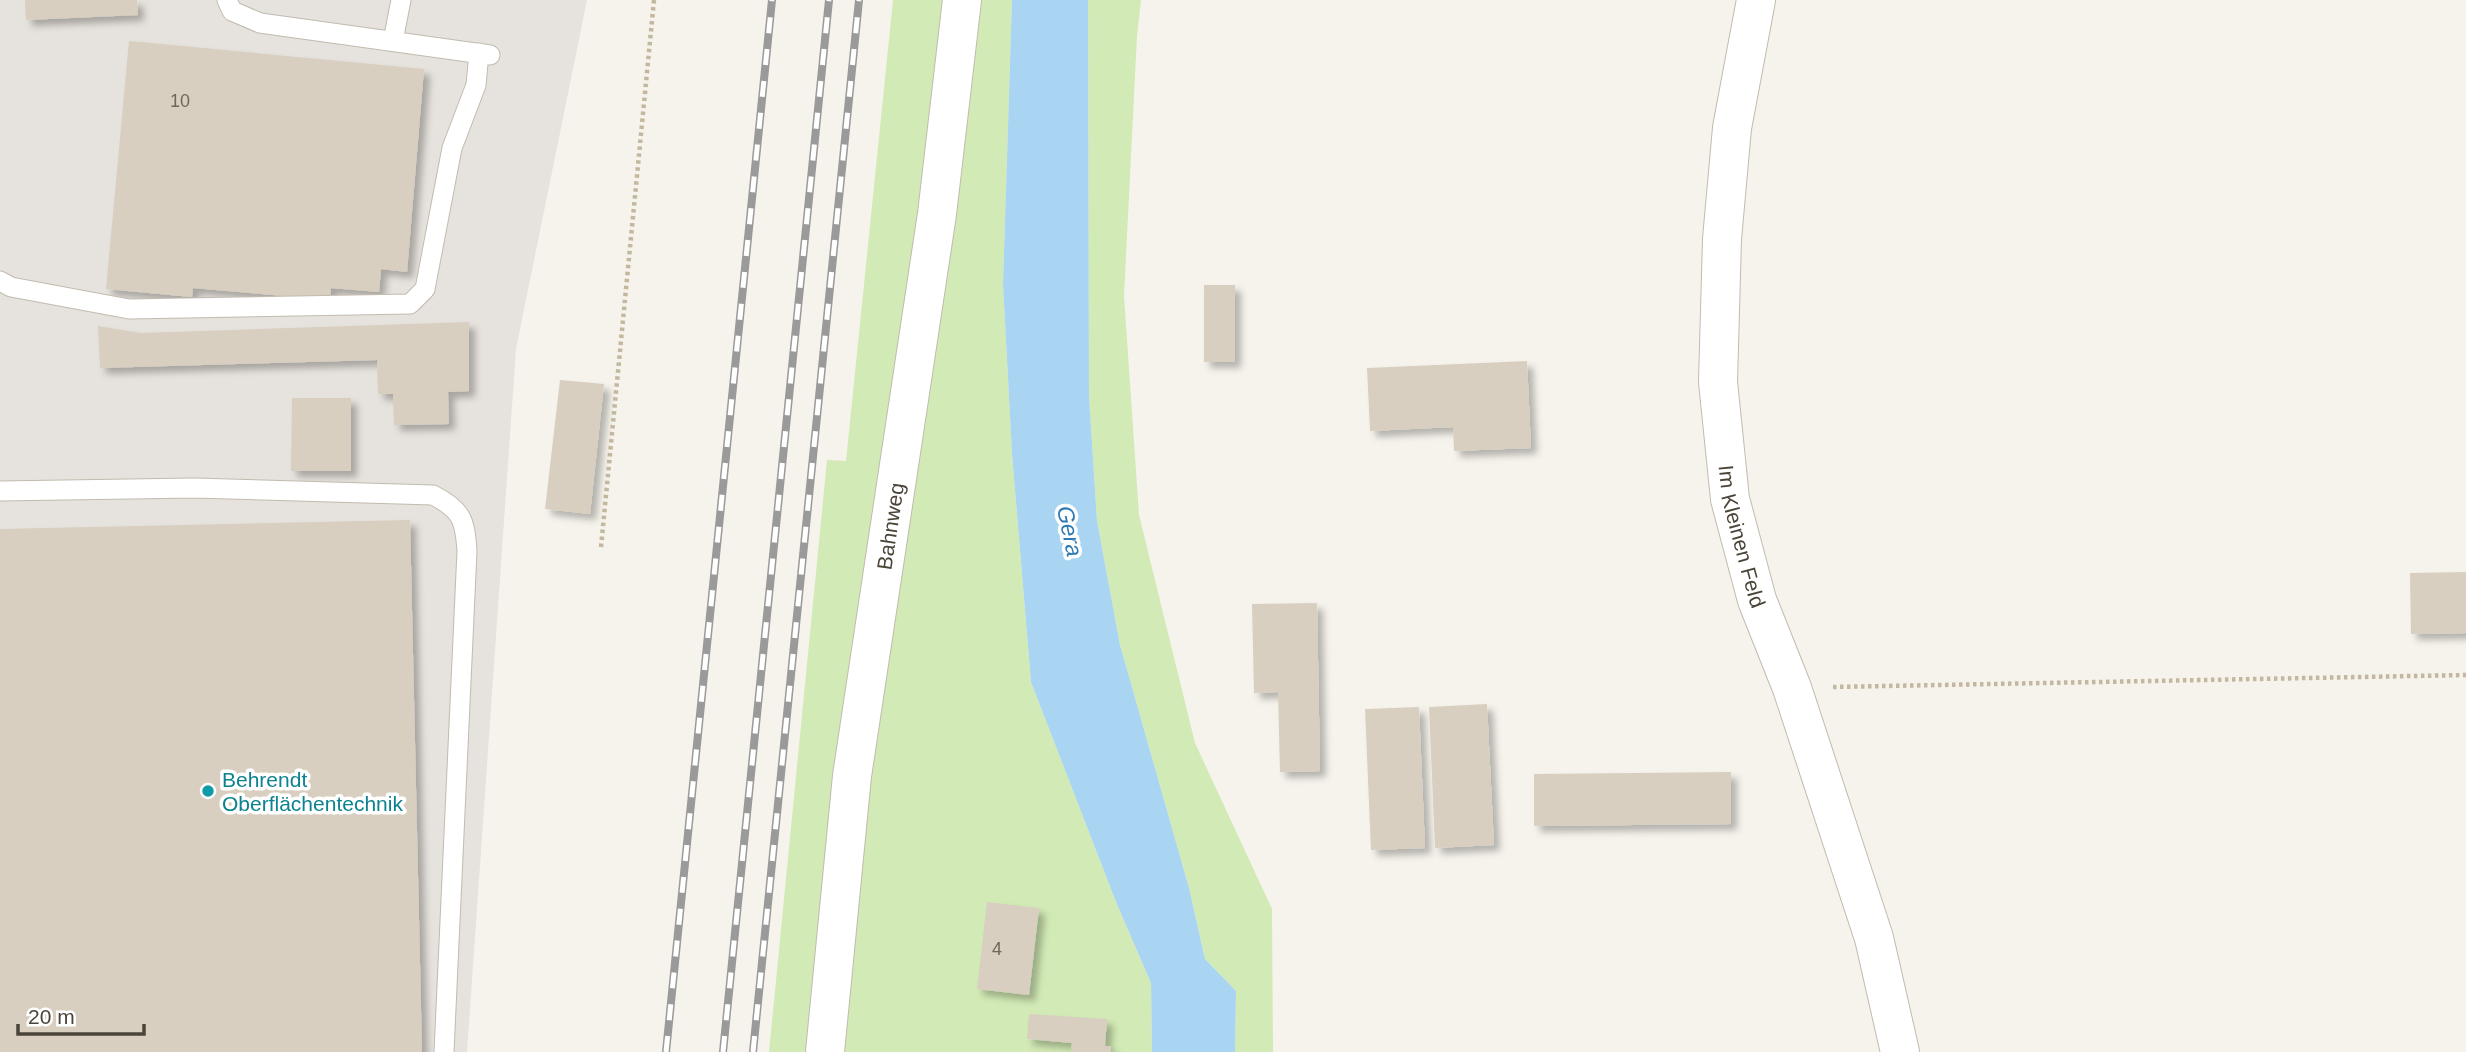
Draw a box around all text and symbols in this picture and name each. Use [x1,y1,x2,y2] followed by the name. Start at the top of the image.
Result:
[170,91,190,111] house number: 10
[1715,464,1770,611] street label: Im Kleinen Feld
[872,481,908,571] street label: Bahnweg
[1052,503,1088,559] water label: Gera
[222,768,403,815] place label: Behrendt Oberflächentechnik
[200,783,216,799] marker: Behrendt Oberflächentechnik
[992,939,1002,959] house number: 4
[18,992,144,1036] scale bar
[28,1005,75,1028] text: 20 m

